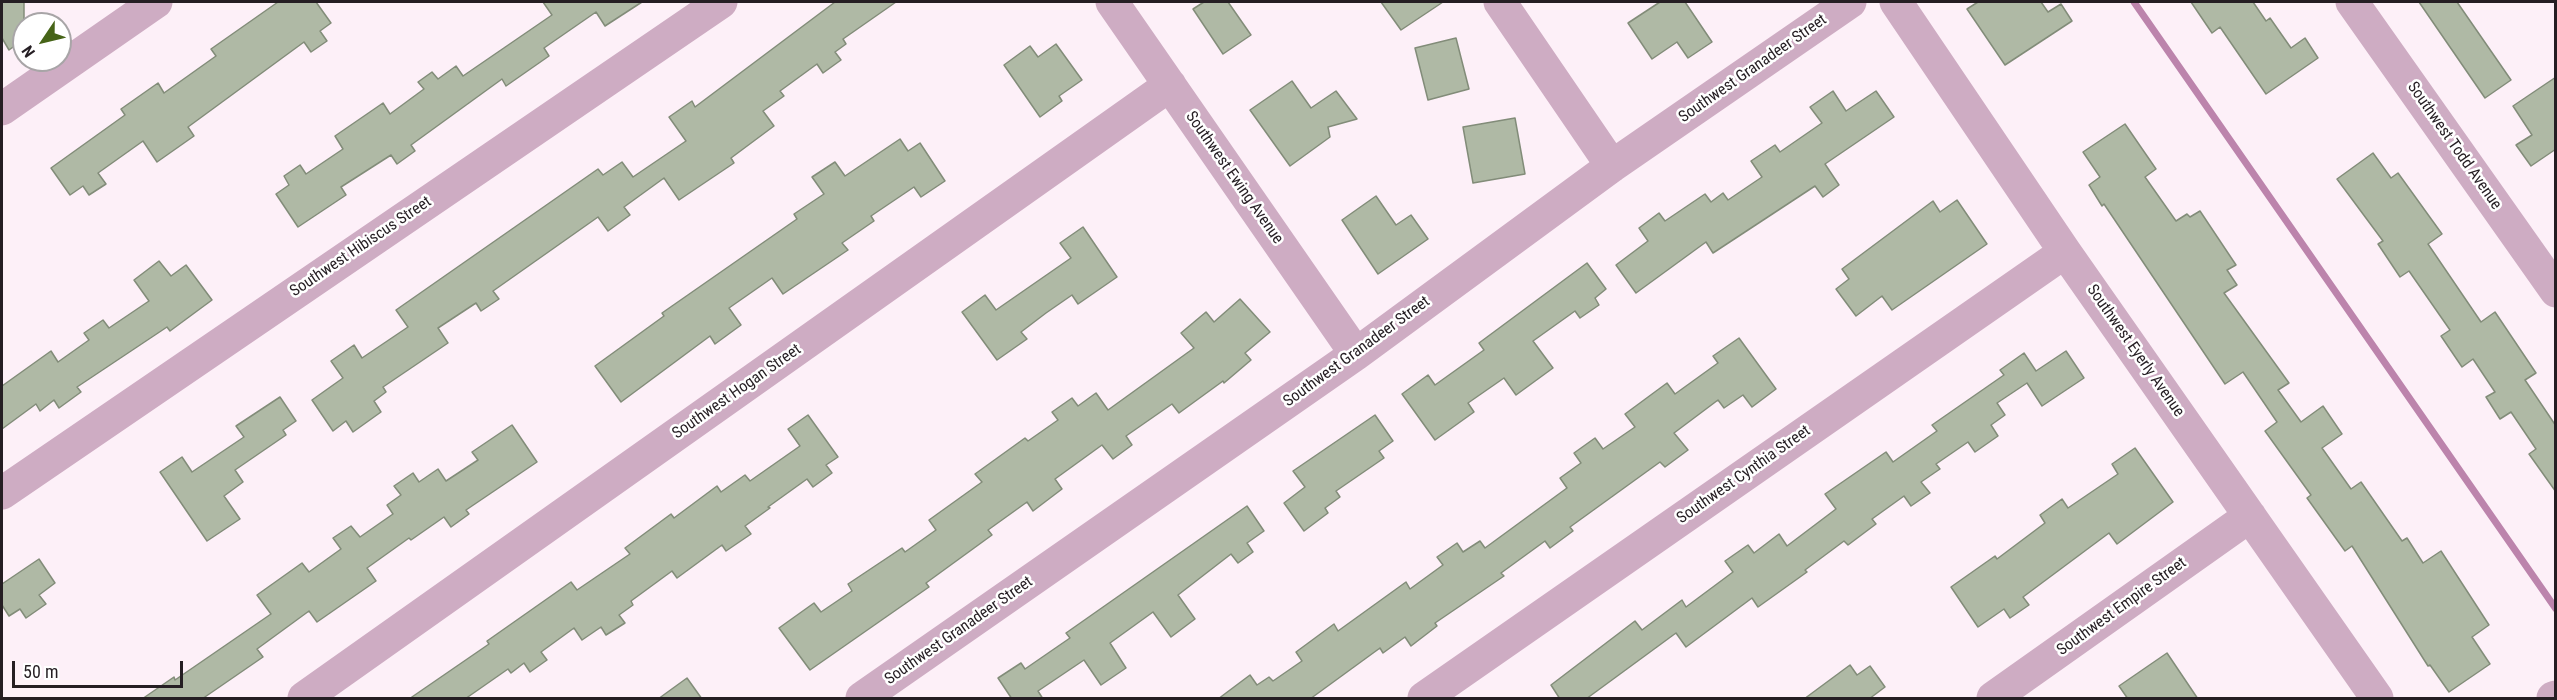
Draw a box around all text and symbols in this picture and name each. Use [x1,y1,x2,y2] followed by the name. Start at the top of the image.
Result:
[1675,11,1831,127] street label: Southwest Granadeer Street
[12,12,72,72] north arrow
[18,42,39,61] text: N
[2403,79,2505,213] street label: Southwest Todd Avenue
[1181,108,1287,248] street label: Southwest Ewing Avenue
[287,193,435,301] street label: Southwest Hibiscus Street
[2082,281,2188,421] street label: Southwest Eyerly Avenue
[1280,292,1434,412] street label: Southwest Granadeer Street
[669,340,805,444] street label: Southwest Hogan Street
[1674,422,1814,528] street label: Southwest Cynthia Street
[2054,554,2190,660] street label: Southwest Empire Street
[881,573,1037,689] street label: Southwest Granadeer Street
[15,649,186,687] scale bar
[23,661,58,682] text: 50 m

